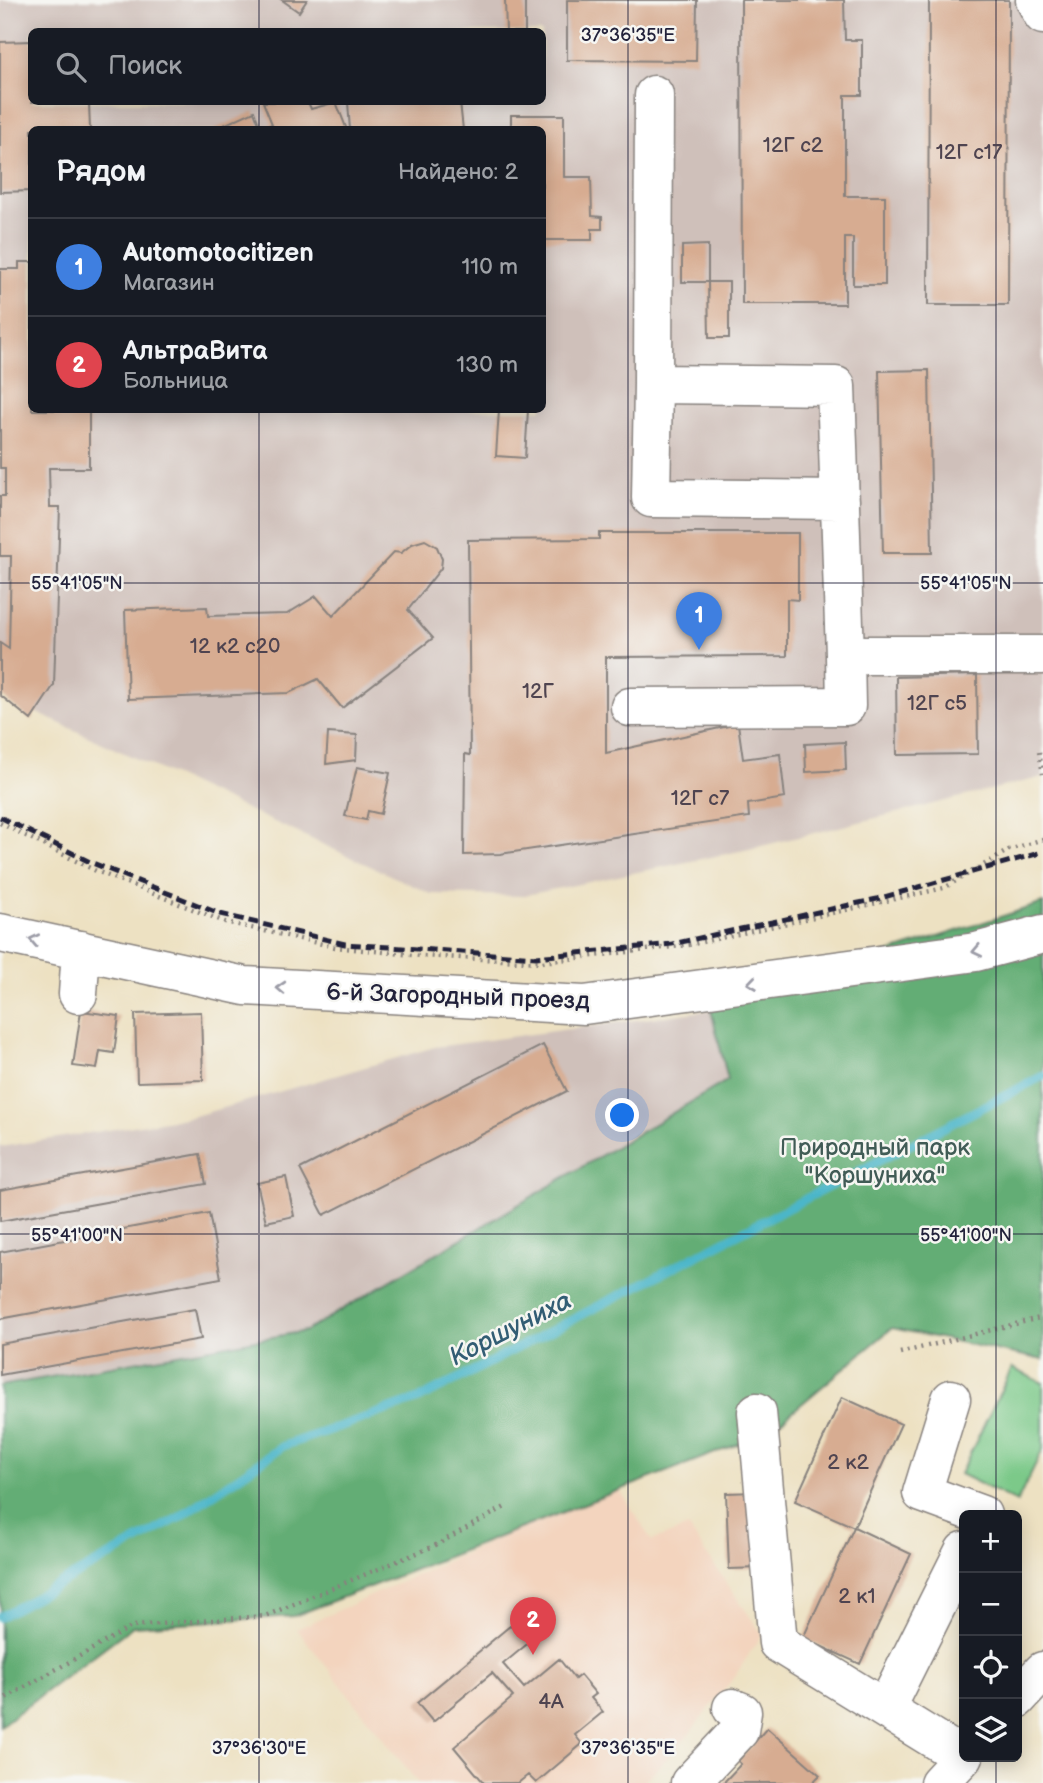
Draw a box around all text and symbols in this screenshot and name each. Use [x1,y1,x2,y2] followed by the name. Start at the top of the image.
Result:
[581,25,675,46] text: 37°36'35"E
[28,28,546,105] search box
[52,48,90,86] icon: search
[108,51,182,82] text: Поиск
[763,133,824,158] house number: 12Г с2
[936,140,1003,165] house number: 12Г с17
[56,154,146,190] text: Рядом
[398,158,518,186] text: Найдено: 2
[123,238,314,269] text: Automotocitizen
[74,253,84,281] text: 1
[461,253,518,281] text: 110 m
[123,269,215,297] text: Магазин
[123,336,267,367] text: АльтраВита
[72,351,86,379] text: 2
[456,351,518,379] text: 130 m
[123,367,228,395] text: Больница
[31,573,123,594] text: 55°41'05"N
[920,573,1012,594] text: 55°41'05"N
[676,592,722,650] pin: 1
[190,634,280,659] house number: 12 к2 с20
[522,679,554,704] house number: 12Г
[907,691,967,716] house number: 12Г с5
[671,786,730,811] house number: 12Г с7
[28,934,40,948] one-way arrow
[971,943,983,958] one-way arrow
[746,975,758,990] one-way arrow
[326,977,591,1016] street label: 6-й Загородный проезд
[275,981,286,996] one-way arrow
[605,1098,639,1132] your location
[780,1133,970,1190] park label: Природный парк "Коршуниха"
[31,1225,123,1246] text: 55°41'00"N
[920,1225,1012,1246] text: 55°41'00"N
[444,1285,577,1373] water label: Коршуниха
[827,1450,869,1475] house number: 2 к2
[959,1510,1022,1762] map controls
[959,1510,1022,1573] button: +
[959,1573,1022,1636] button: −
[838,1584,876,1609] house number: 2 к1
[510,1597,556,1655] pin: 2
[959,1636,1022,1699] button: locate
[538,1689,564,1714] house number: 4А
[959,1699,1022,1762] button: layers
[212,1738,306,1759] text: 37°36'30"E
[581,1738,675,1759] text: 37°36'35"E

